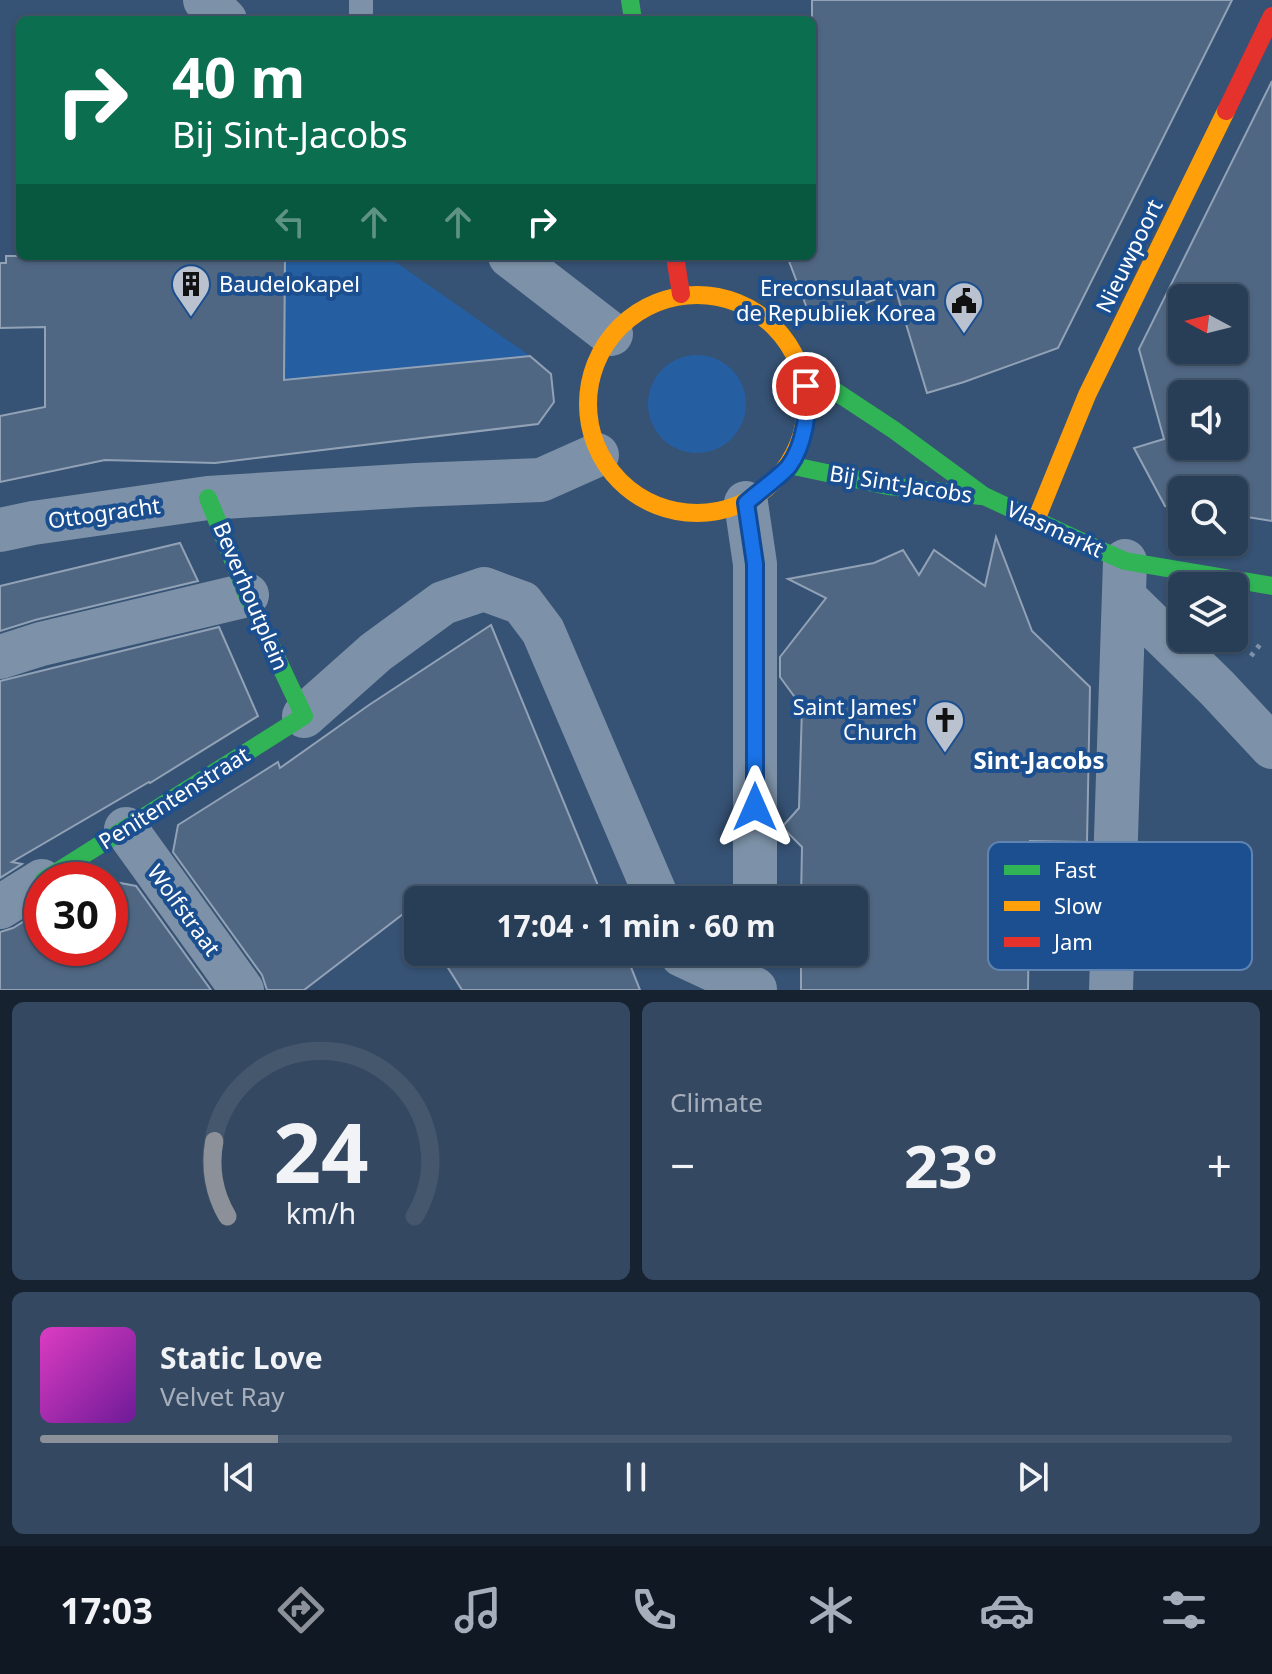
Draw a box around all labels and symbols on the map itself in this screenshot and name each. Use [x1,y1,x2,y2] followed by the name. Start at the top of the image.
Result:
[1088,194,1169,317] street label: Nieuwpoort
[170,263,212,318] building icon: Baudelokapel
[219,268,360,298] place label: Baudelokapel
[736,272,936,327] place label: Ereconsulaat van de Republiek Korea
[943,280,985,335] public building icon: Ereconsulaat van de Republiek Korea
[1168,284,1248,364] north arrow
[772,352,840,420] pin
[828,457,975,509] street label: Bij Sint-Jacobs
[46,489,162,535] street label: Ottogracht
[1002,493,1109,564] street label: Vlasmarkt
[207,517,297,674] street label: Beverhoutplein
[793,691,917,746] place label: Saint James' Church
[924,699,966,754] church icon: Saint James' Church
[92,739,255,856] street label: Penitentenstraat
[973,743,1105,776] district label: Sint-Jacobs
[713,765,797,849] position arrow
[988,842,1252,970] legend
[1054,854,1096,884] text: Fast
[141,858,228,961] street label: Wolfstraat
[24,862,128,966] speed limit sign: 30
[1054,890,1103,920] text: Slow
[1052,926,1093,956] text: Jam

